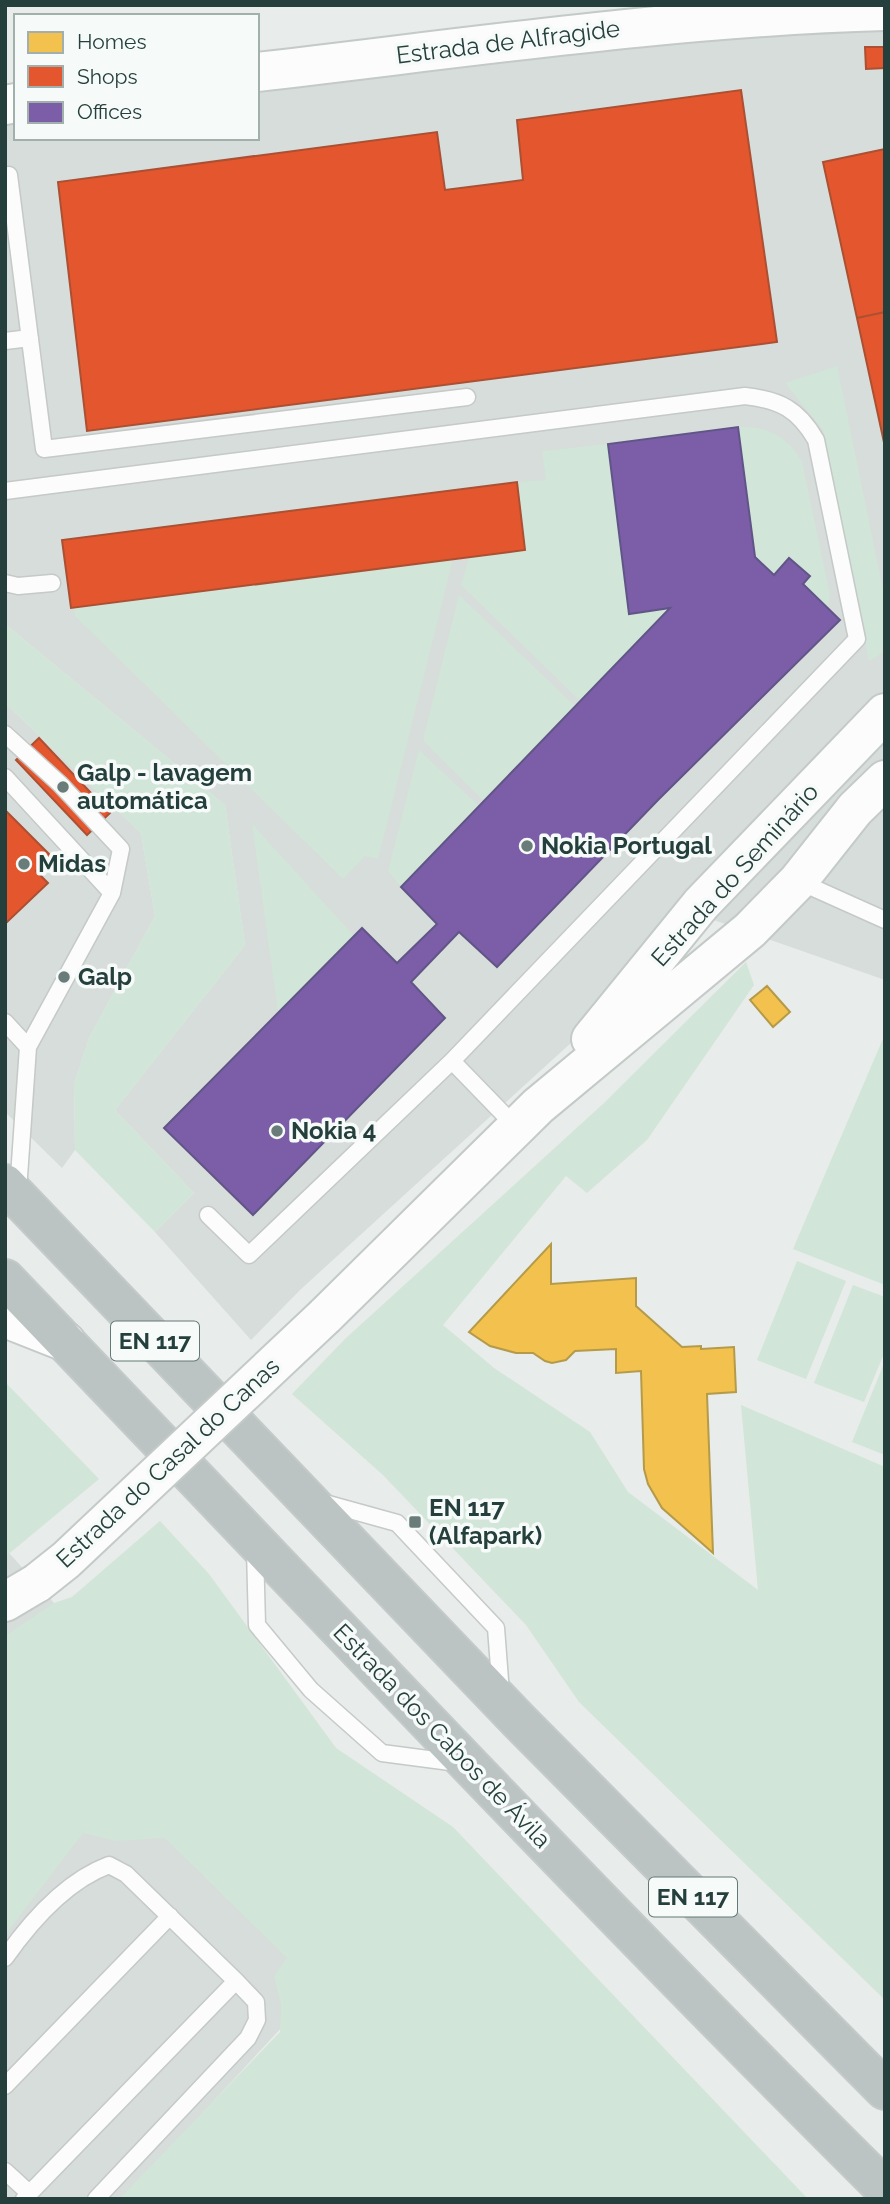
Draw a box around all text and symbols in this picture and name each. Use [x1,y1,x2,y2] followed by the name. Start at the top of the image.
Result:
[394,13,622,70] street label: Estrada de Alfragide
[14,14,259,140] legend
[77,29,147,54] text: Homes
[77,64,138,89] text: Shops
[77,99,142,124] text: Offices
[77,758,252,815] place label: Galp - lavagem automática
[645,777,824,972] street label: Estrada do Seminário
[55,779,71,795] marker: Galp - lavagem automática
[541,831,712,860] place label: Nokia Portugal
[519,838,535,854] marker: Nokia Portugal
[38,849,106,878] place label: Midas
[16,856,32,872] marker: Midas
[78,962,132,991] place label: Galp
[56,969,72,985] marker: Galp
[291,1116,376,1145] place label: Nokia 4
[269,1123,285,1139] marker: Nokia 4
[111,1322,199,1360] road number: EN 117
[50,1352,285,1574] street label: Estrada do Casal do Canas
[429,1493,542,1550] place label: EN 117 (Alfapark)
[407,1514,423,1530] marker: EN 117 (Alfapark)
[328,1617,557,1854] street label: Estrada dos Cabos de Ávila
[649,1878,737,1916] road number: EN 117

